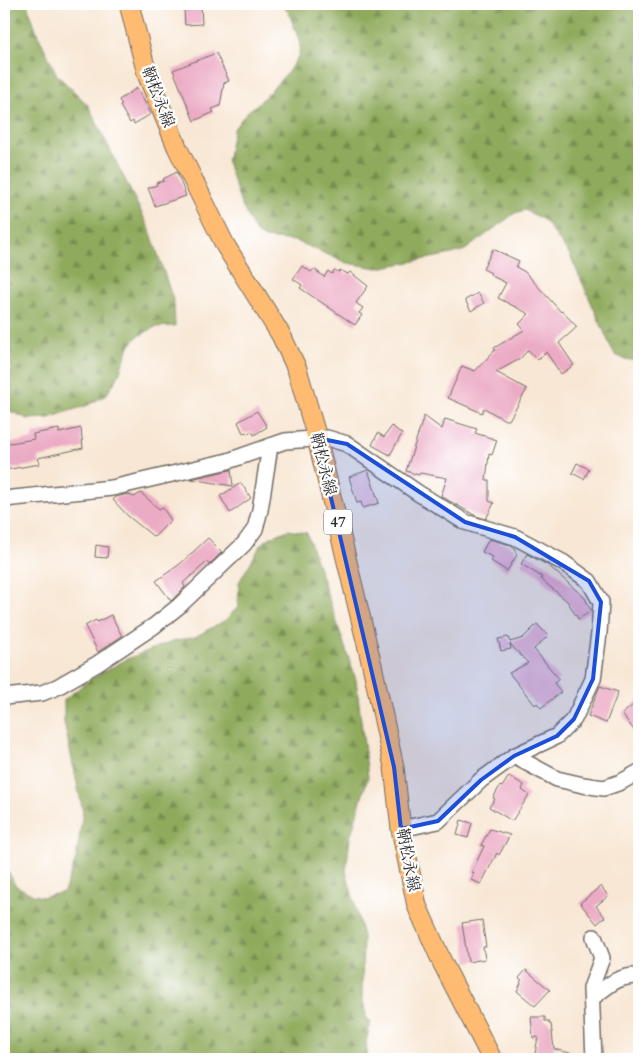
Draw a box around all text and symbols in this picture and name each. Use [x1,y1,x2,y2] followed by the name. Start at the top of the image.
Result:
[136,63,180,131] street label: 鞆松永線
[305,430,341,498] street label: 鞆松永線
[324,510,352,534] road number: 47
[391,826,425,894] street label: 鞆松永線

